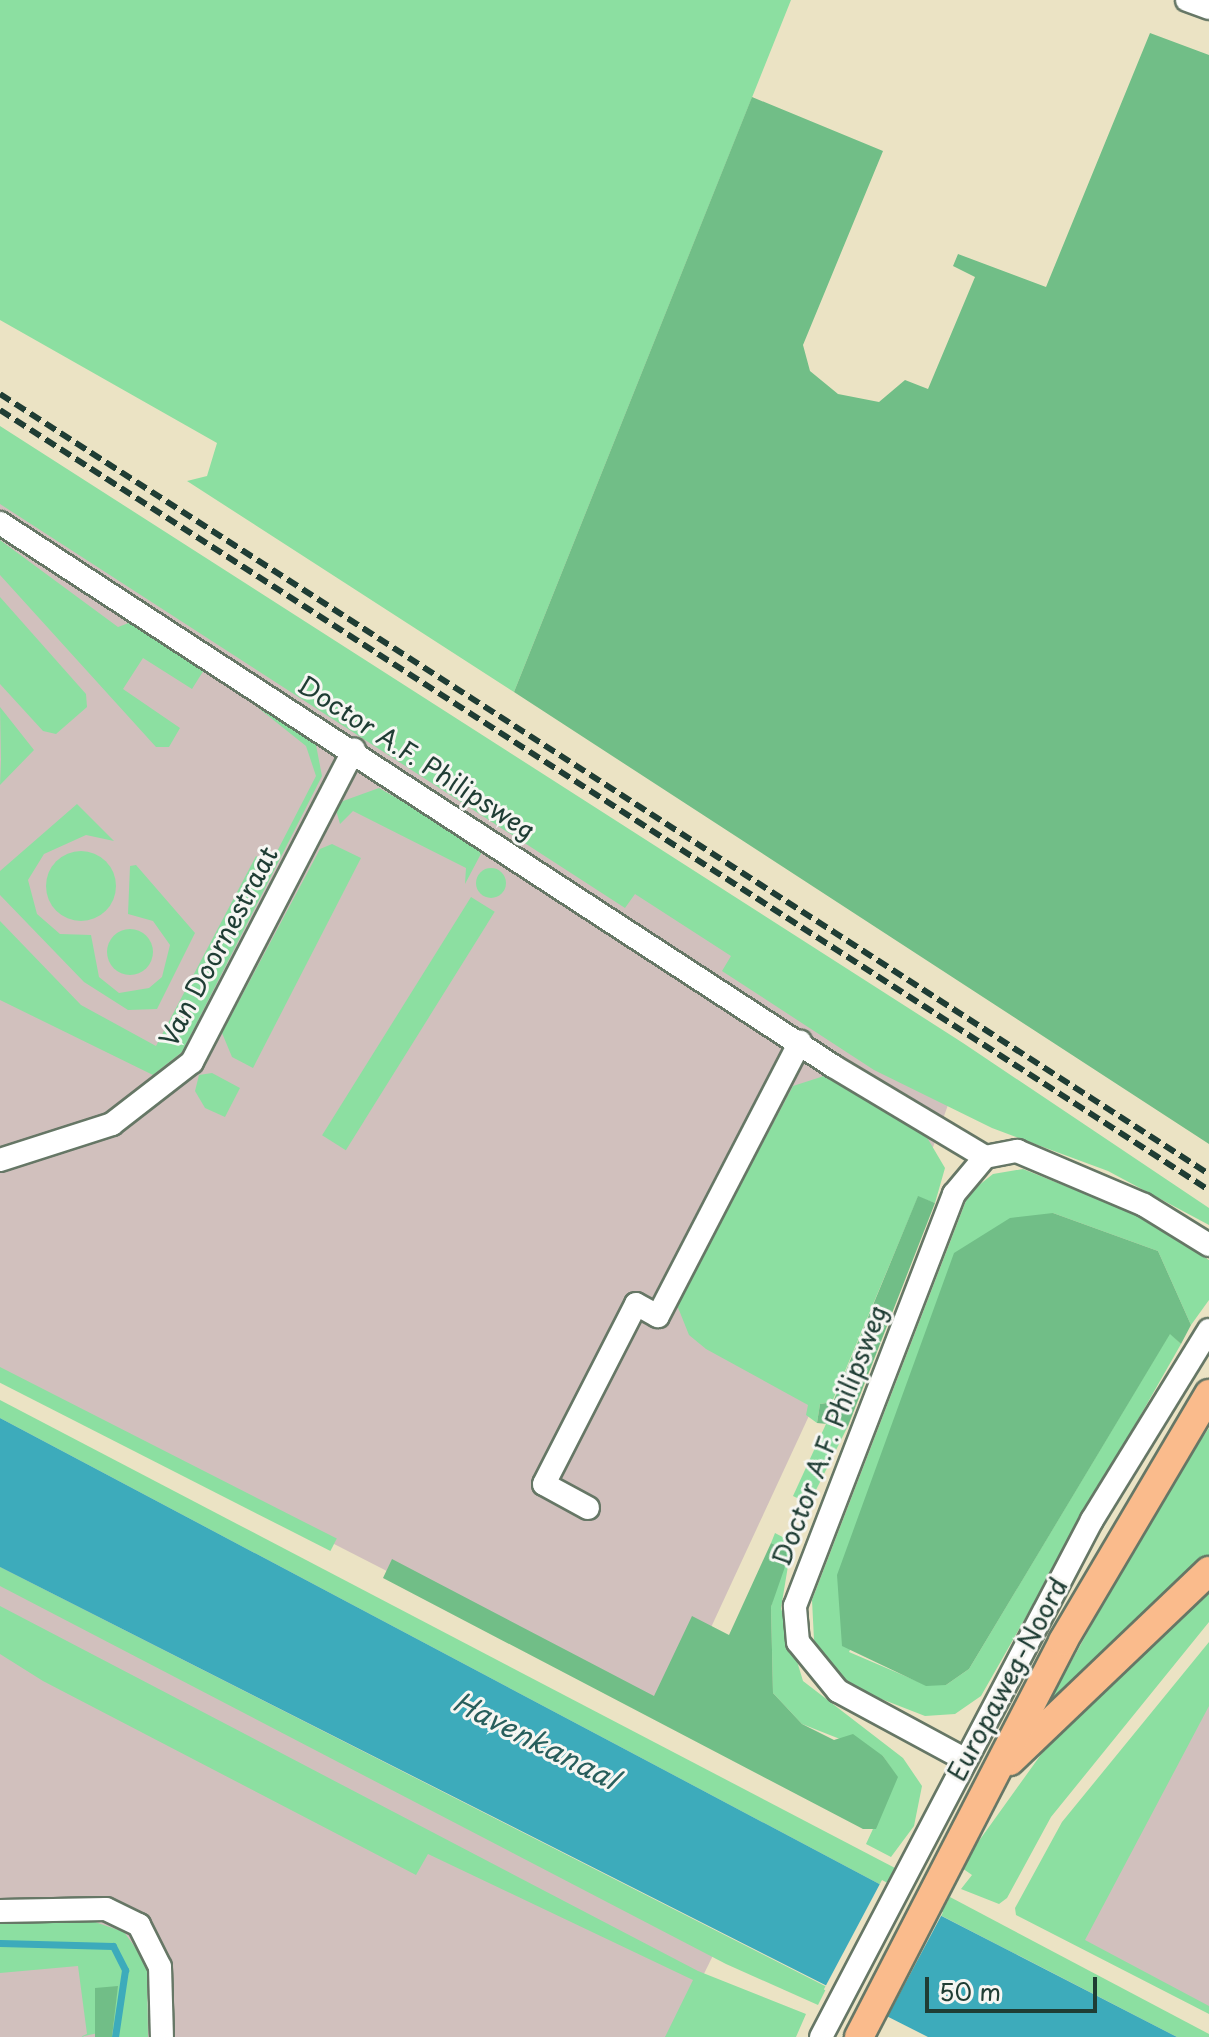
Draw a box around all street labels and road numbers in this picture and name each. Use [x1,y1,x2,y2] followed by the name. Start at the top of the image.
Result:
[292,668,542,846] street label: Doctor A.F. Philipsweg
[152,841,284,1051] street label: Van Doornestraat
[764,1299,894,1571] street label: Doctor A.F. Philipsweg
[940,1572,1074,1786] street label: Europaweg-Noord

